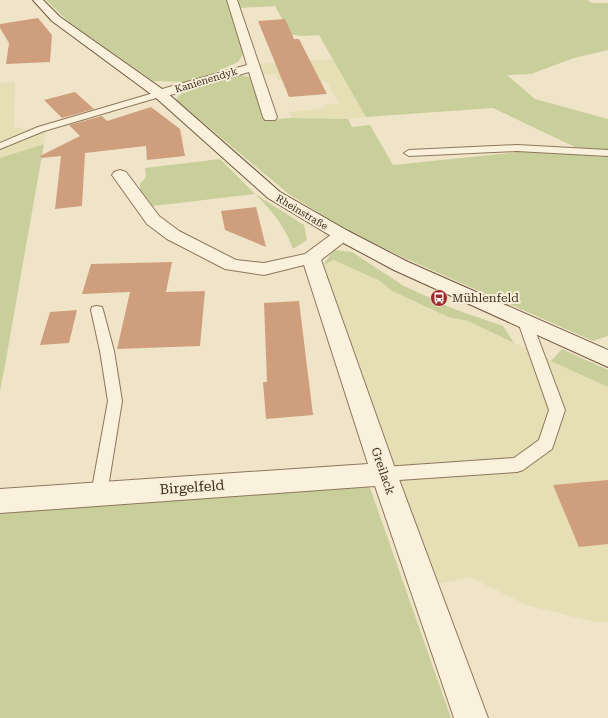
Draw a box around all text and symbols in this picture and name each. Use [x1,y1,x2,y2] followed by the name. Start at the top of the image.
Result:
[173,65,239,95] street label: Kanienendyk
[274,192,330,232] street label: Rheinstraße
[429,288,449,308] bus stop icon: Mühlenfeld
[452,291,519,305] place label: Mühlenfeld
[368,446,398,497] street label: Greilack
[159,477,225,497] street label: Birgelfeld

